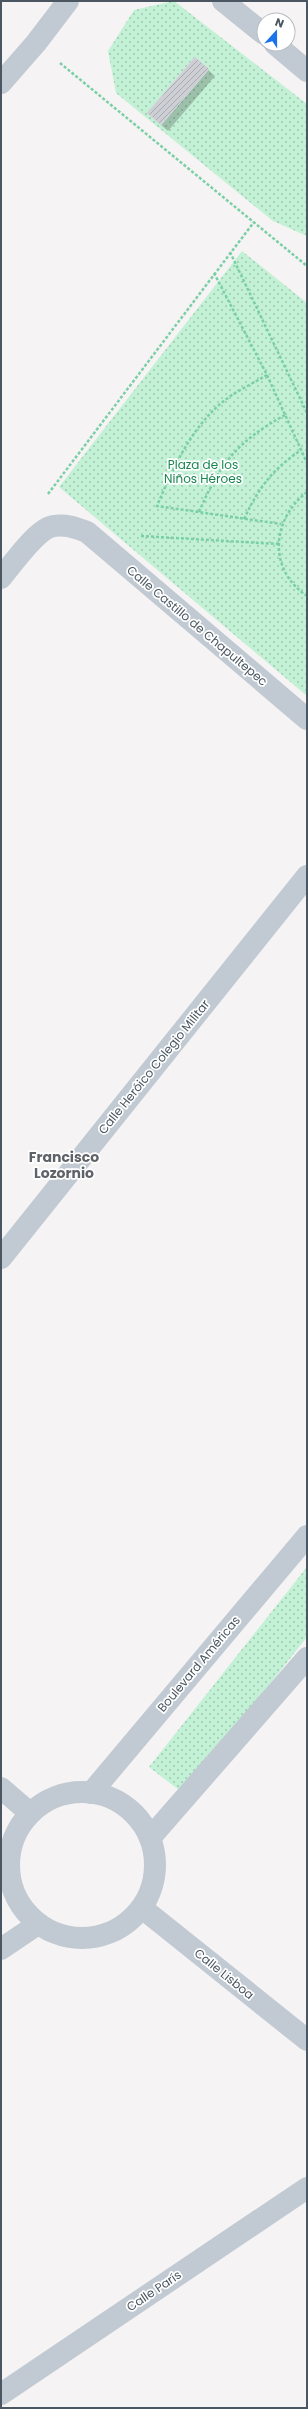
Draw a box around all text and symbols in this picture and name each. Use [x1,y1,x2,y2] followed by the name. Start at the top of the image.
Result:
[256,12,296,52] north arrow
[273,14,286,32] text: N
[164,456,242,487] park label: Plaza de los Niños Héroes
[123,562,271,690] street label: Calle Castillo de Chapultepec
[94,996,214,1137] street label: Calle Heróico Colegio Militar
[29,1147,99,1183] district label: Francisco Lozornio
[153,1612,244,1715] street label: Boulevard Américas
[191,1944,258,2003] street label: Calle Lisboa
[123,2266,184,2315] street label: Calle París

